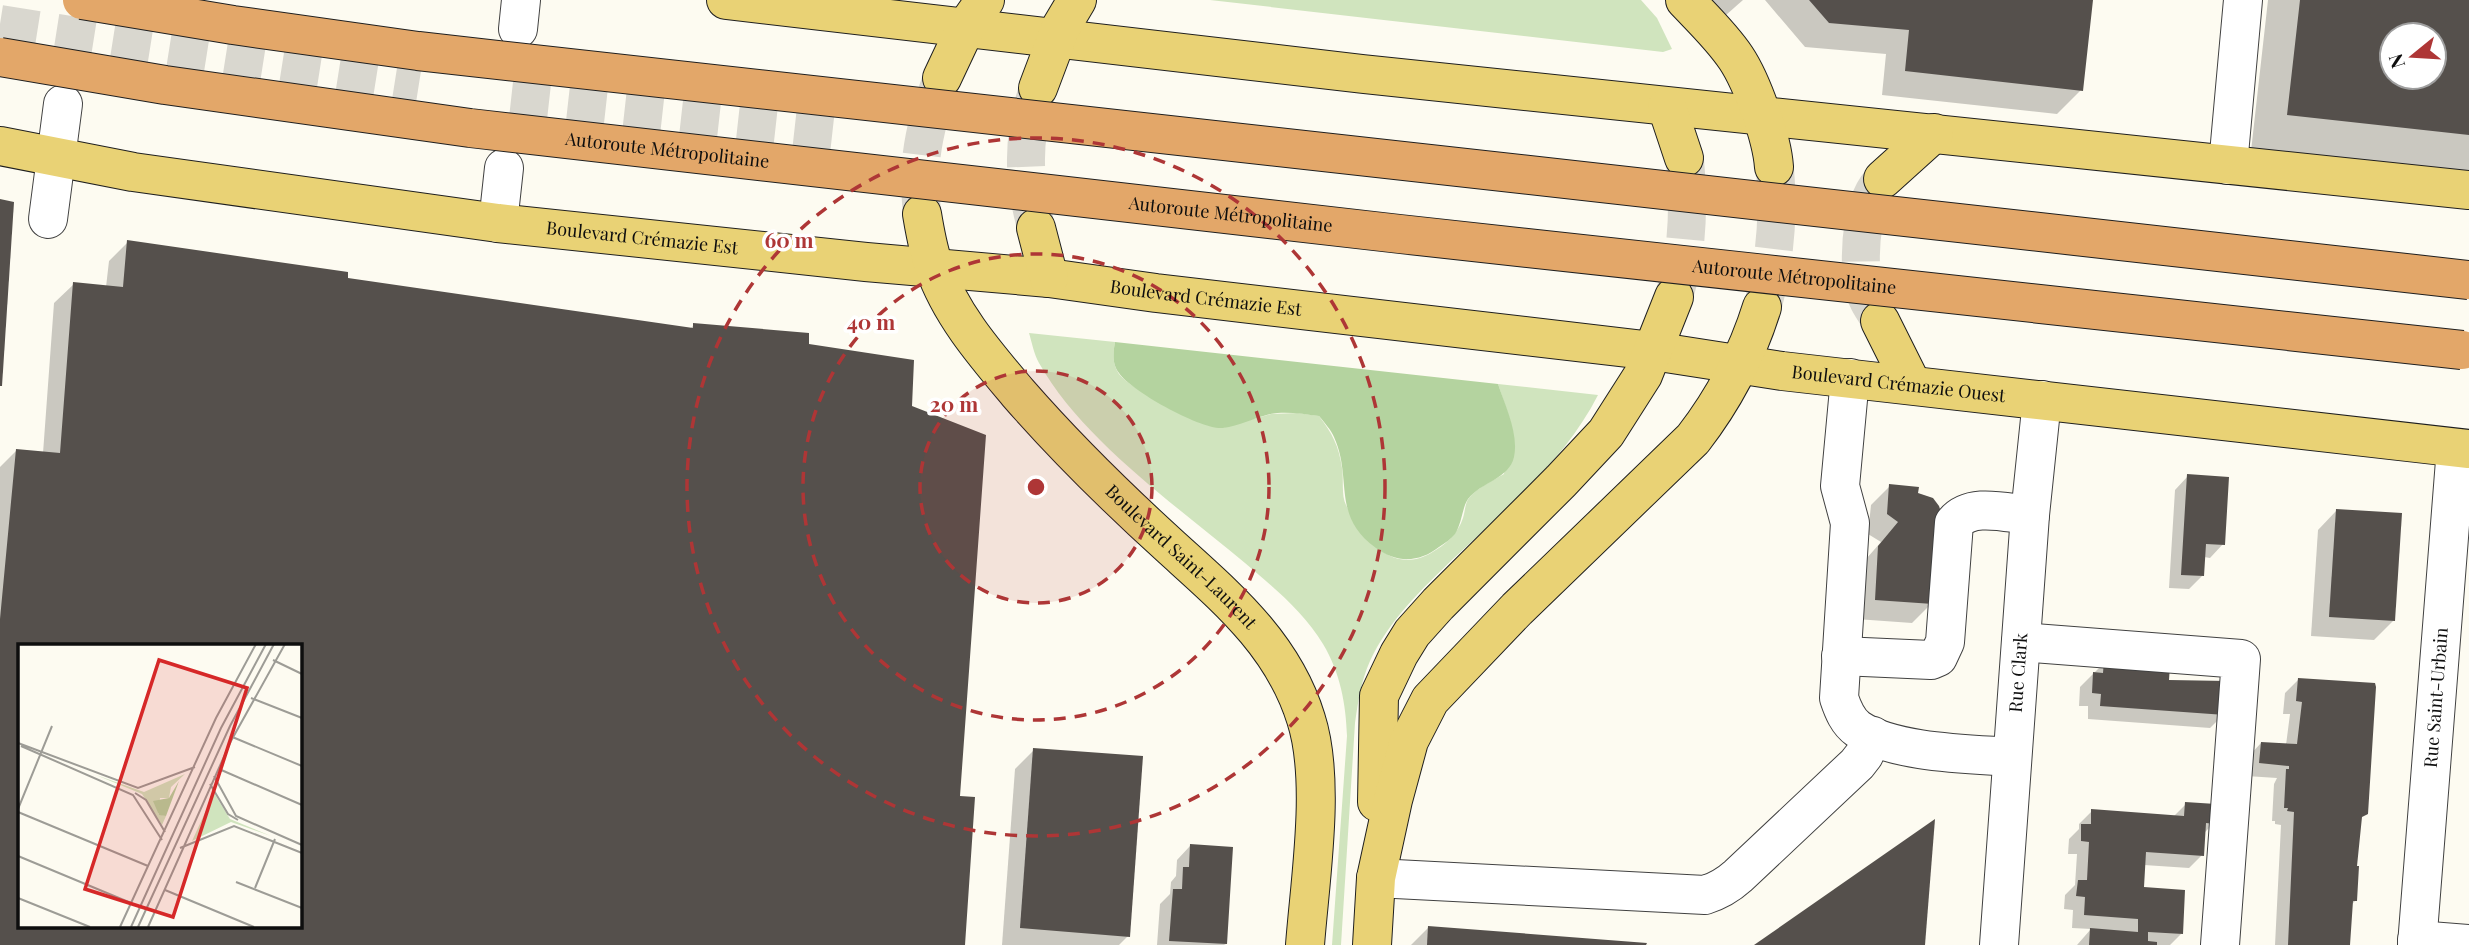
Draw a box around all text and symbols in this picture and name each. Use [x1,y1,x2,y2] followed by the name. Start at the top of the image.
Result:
[2378,21,2448,91] north arrow
[2381,51,2410,72] text: N
[563,126,771,173] street label: Autoroute Métropolitaine
[1127,190,1334,237] street label: Autoroute Métropolitaine
[545,215,740,259] street label: Boulevard Crémazie Est
[764,225,814,253] text: 60 m
[1690,253,1898,299] street label: Autoroute Métropolitaine
[1109,274,1304,321] street label: Boulevard Crémazie Est
[847,307,895,335] text: 40 m
[1791,359,2007,407] street label: Boulevard Crémazie Ouest
[930,389,978,417] text: 20 m
[1024,475,1048,499] centre of rings
[1101,479,1263,634] street label: Boulevard Saint-Laurent
[2418,626,2453,769] street label: Rue Saint-Urbain
[2003,632,2032,713] street label: Rue Clark
[18,644,301,928] inset map

